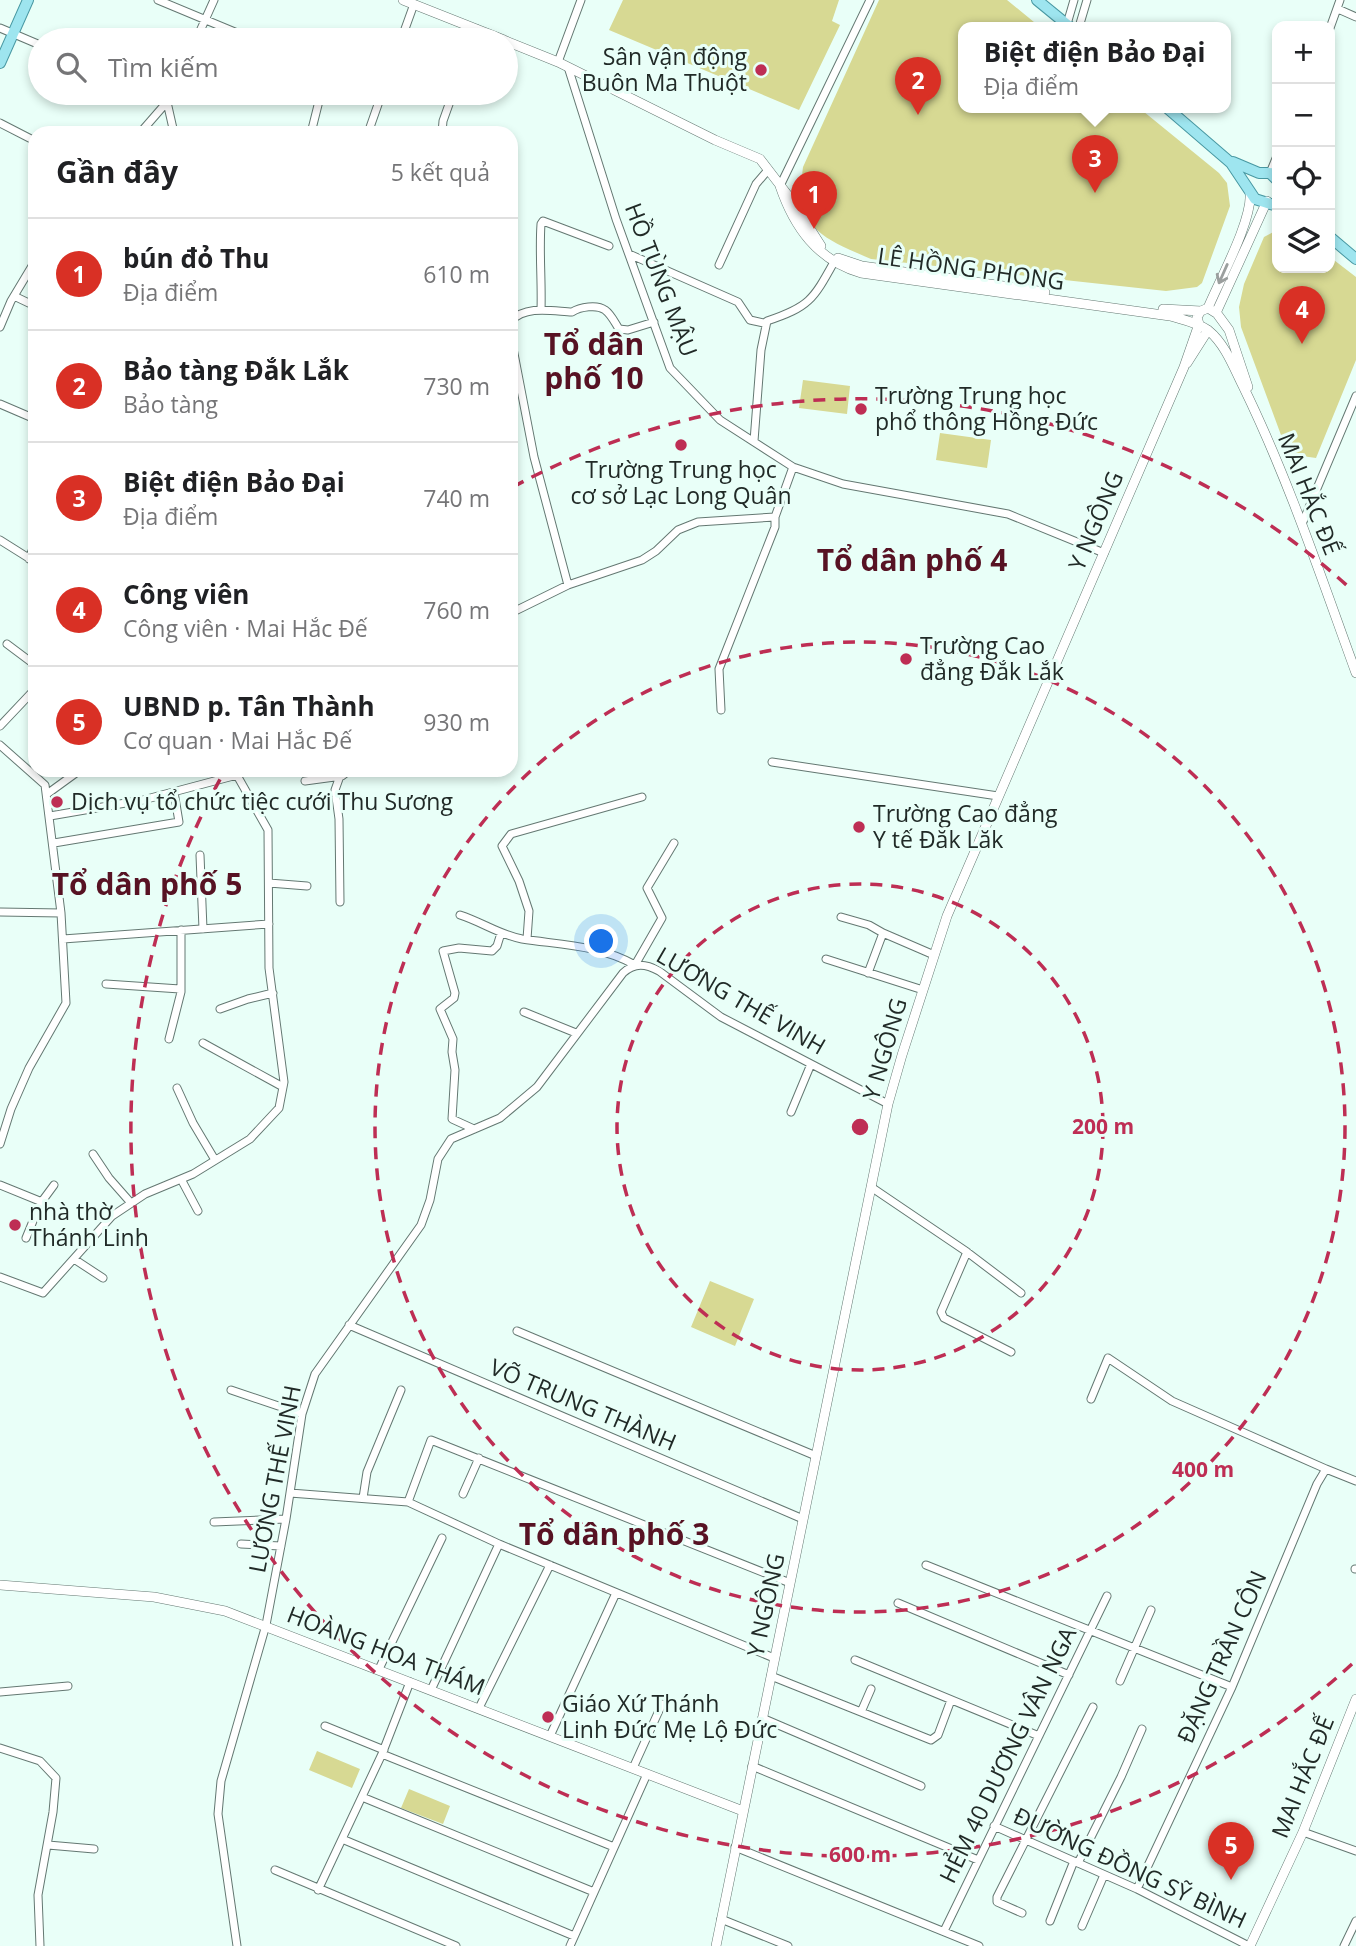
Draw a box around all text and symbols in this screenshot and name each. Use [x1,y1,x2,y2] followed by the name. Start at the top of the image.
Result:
[1272,21,1335,273] map controls
[1272,21,1335,84] button: +
[958,22,1231,113] popup
[28,28,518,105] search box
[984,34,1205,70] text: Biệt điện Bảo Đại
[582,40,748,98] place label: Sân vận động Buôn Ma Thuột
[52,48,90,86] icon: search
[108,49,219,85] text: Tìm kiếm
[895,57,941,115] pin: 2
[753,62,769,78] marker: Sân vận động Buôn Ma Thuột
[984,70,1079,102] text: Địa điểm
[1272,84,1335,147] button: −
[1072,135,1118,193] pin: 3
[1272,147,1335,210] button: locate
[56,151,178,192] text: Gần đây
[391,156,490,188] text: 5 kết quả
[791,171,837,229] pin: 1
[618,198,706,361] street label: HỒ TÙNG MẬU
[1272,210,1335,273] button: layers
[876,239,1067,297] street label: LÊ HỒNG PHONG
[123,240,269,276] text: bún đỏ Thu
[72,258,86,290] text: 1
[423,258,490,290] text: 610 m
[1216,262,1229,284] one-way arrow
[123,276,218,308] text: Địa điểm
[1279,286,1325,344] pin: 4
[544,323,644,398] district label: Tổ dân phố 10
[123,352,349,388] text: Bảo tàng Đắk Lắk
[72,370,86,402] text: 2
[423,370,490,402] text: 730 m
[875,379,1098,437] place label: Trường Trung học phổ thông Hồng Đức
[123,388,218,420] text: Bảo tàng
[853,401,869,417] marker: Trường Trung học phổ thông Hồng Đức
[1271,428,1349,560] street label: MAI HẮC ĐẾ
[673,437,689,453] marker: Trường Trung học cơ sở Lạc Long Quân
[570,453,792,511] place label: Trường Trung học cơ sở Lạc Long Quân
[123,464,345,500] text: Biệt điện Bảo Đại
[1060,466,1130,575] street label: Y NGÔNG
[72,482,86,514] text: 3
[423,482,490,514] text: 740 m
[123,500,218,532] text: Địa điểm
[817,539,1007,580] district label: Tổ dân phố 4
[123,576,249,612] text: Công viên
[72,594,86,626] text: 4
[423,594,490,626] text: 760 m
[123,612,368,644] text: Công viên · Mai Hắc Đế
[920,629,1064,687] place label: Trường Cao đẳng Đắk Lắk
[898,651,914,667] marker: Trường Cao đẳng Đắk Lắk
[123,688,375,724] text: UBND p. Tân Thành
[72,706,86,738] text: 5
[423,706,490,738] text: 930 m
[123,724,352,756] text: Cơ quan · Mai Hắc Đế
[71,785,453,817] place label: Dịch vụ tổ chức tiệc cưới Thu Sương
[49,794,65,810] marker: Dịch vụ tổ chức tiệc cưới Thu Sương
[873,797,1058,855] place label: Trường Cao đẳng Y tế Đăk Lăk
[851,819,867,835] marker: Trường Cao đẳng Y tế Đăk Lăk
[52,863,242,904] district label: Tổ dân phố 5
[584,924,618,958] your location
[651,939,832,1062] street label: LƯƠNG THẾ VINH
[854,994,914,1104] street label: Y NGÔNG
[1072,1112,1134,1140] text: 200 m
[848,1115,872,1139] centre of rings
[29,1195,149,1253] place label: nhà thờ Thánh Linh
[7,1217,23,1233] marker: nhà thờ Thánh Linh
[485,1350,682,1458] street label: VÕ TRUNG THÀNH
[240,1382,308,1575] street label: LƯƠNG THẾ VINH
[1172,1455,1234,1483] text: 400 m
[519,1513,709,1554] district label: Tổ dân phố 3
[738,1550,792,1659] street label: Y NGÔNG
[1169,1565,1273,1748] street label: ĐẶNG TRẦN CÔN
[283,1598,490,1703] street label: HOÀNG HOA THÁM
[931,1621,1083,1888] street label: HẺM 40 DƯƠNG VÂN NGA
[562,1687,777,1745] place label: Giáo Xứ Thánh Linh Đức Mẹ Lộ Đức
[540,1709,556,1725] marker: Giáo Xứ Thánh Linh Đức Mẹ Lộ Đức
[1263,1711,1341,1842] street label: MAI HẮC ĐẾ
[1009,1799,1252,1935] street label: ĐƯỜNG ĐỒNG SỸ BÌNH
[1208,1822,1254,1880] pin: 5
[829,1840,891,1868] text: 600 m

